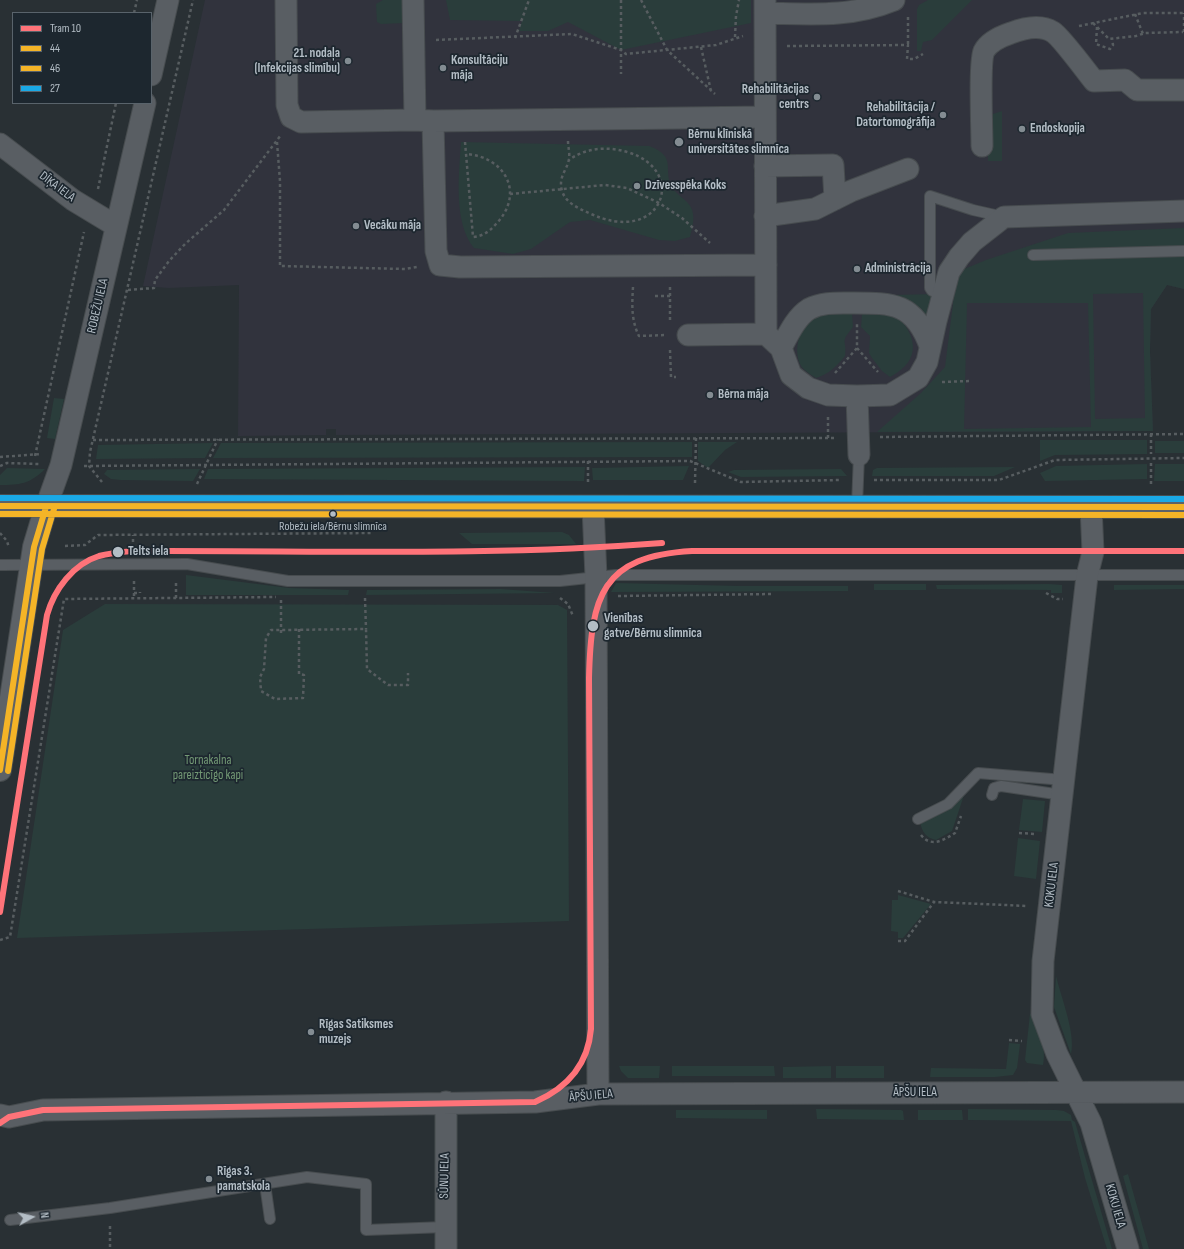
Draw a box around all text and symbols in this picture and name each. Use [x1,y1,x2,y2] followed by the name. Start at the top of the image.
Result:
[12,12,152,104] legend
[50,21,81,36] text: Tram 10
[50,41,60,56] text: 44
[255,46,340,77] place label: 21. nodaļa (Infekcijas slimību)
[451,53,508,84] place label: Konsultāciju māja
[343,56,353,66] marker: 21. nodaļa (Infekcijas slimību)
[50,61,60,76] text: 46
[438,63,448,73] marker: Konsultāciju māja
[50,81,60,96] text: 27
[742,82,809,113] place label: Rehabilitācijas centrs
[812,92,822,102] marker: Rehabilitācijas centrs
[856,100,935,131] place label: Rehabilitācija / Datortomogrāfija
[938,110,948,120] marker: Rehabilitācija / Datortomogrāfija
[1030,121,1085,137] place label: Endoskopija
[1017,124,1027,134] marker: Endoskopija
[688,127,789,158] place label: Bērnu klīniskā universitātes slimnīca
[673,136,685,148] marker: Bērnu klīniskā universitātes slimnīca
[36,168,78,206] street label: DĪĶA IELA
[645,178,726,194] place label: Dzīvesspēka Koks
[632,181,642,191] marker: Dzīvesspēka Koks
[364,218,421,234] place label: Vecāku māja
[351,221,361,231] marker: Vecāku māja
[865,261,931,277] place label: Administrācija
[852,264,862,274] marker: Administrācija
[84,277,112,335] street label: ROBEŽU IELA
[718,387,769,403] place label: Bērna māja
[705,390,715,400] marker: Bērna māja
[328,509,338,519] marker: Robežu iela/Bērnu slimnīca
[279,520,387,534] place label: Robežu iela/Bērnu slimnīca
[128,544,169,560] place label: Telts iela
[111,545,125,559] marker: Telts iela
[604,611,702,642] place label: Vienības gatve/Bērnu slimnīca
[586,619,600,633] marker: Vienības gatve/Bērnu slimnīca
[173,753,243,784] park label: Torņakalna pareizticīgo kapi
[1042,862,1062,908] street label: KOKU IELA
[319,1017,393,1048] place label: Rīgas Satiksmes muzejs
[306,1027,316,1037] marker: Rīgas Satiksmes muzejs
[893,1085,937,1101] street label: ĀPŠU IELA
[569,1086,613,1106] street label: ĀPŠU IELA
[437,1153,453,1199] street label: SŪNU IELA
[217,1164,270,1195] place label: Rīgas 3. pamatskola
[204,1174,214,1184] marker: Rīgas 3. pamatskola
[1101,1182,1129,1230] street label: KOKU IELA
[12,1197,52,1237] north arrow
[38,1211,51,1219] text: N

